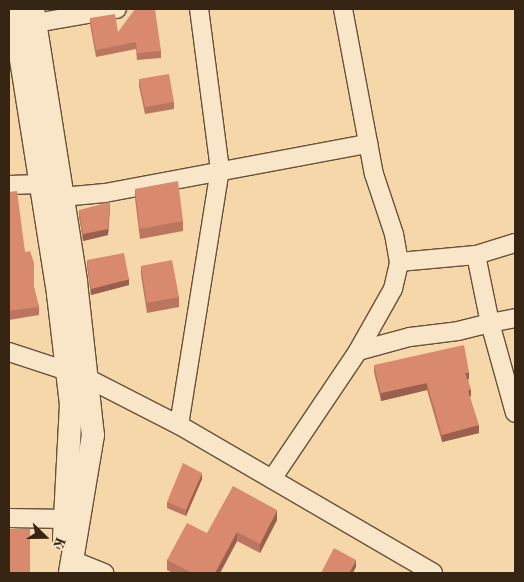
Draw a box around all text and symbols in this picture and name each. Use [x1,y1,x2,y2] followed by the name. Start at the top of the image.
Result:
[20,512,70,562] north arrow
[50,535,67,550] text: K

